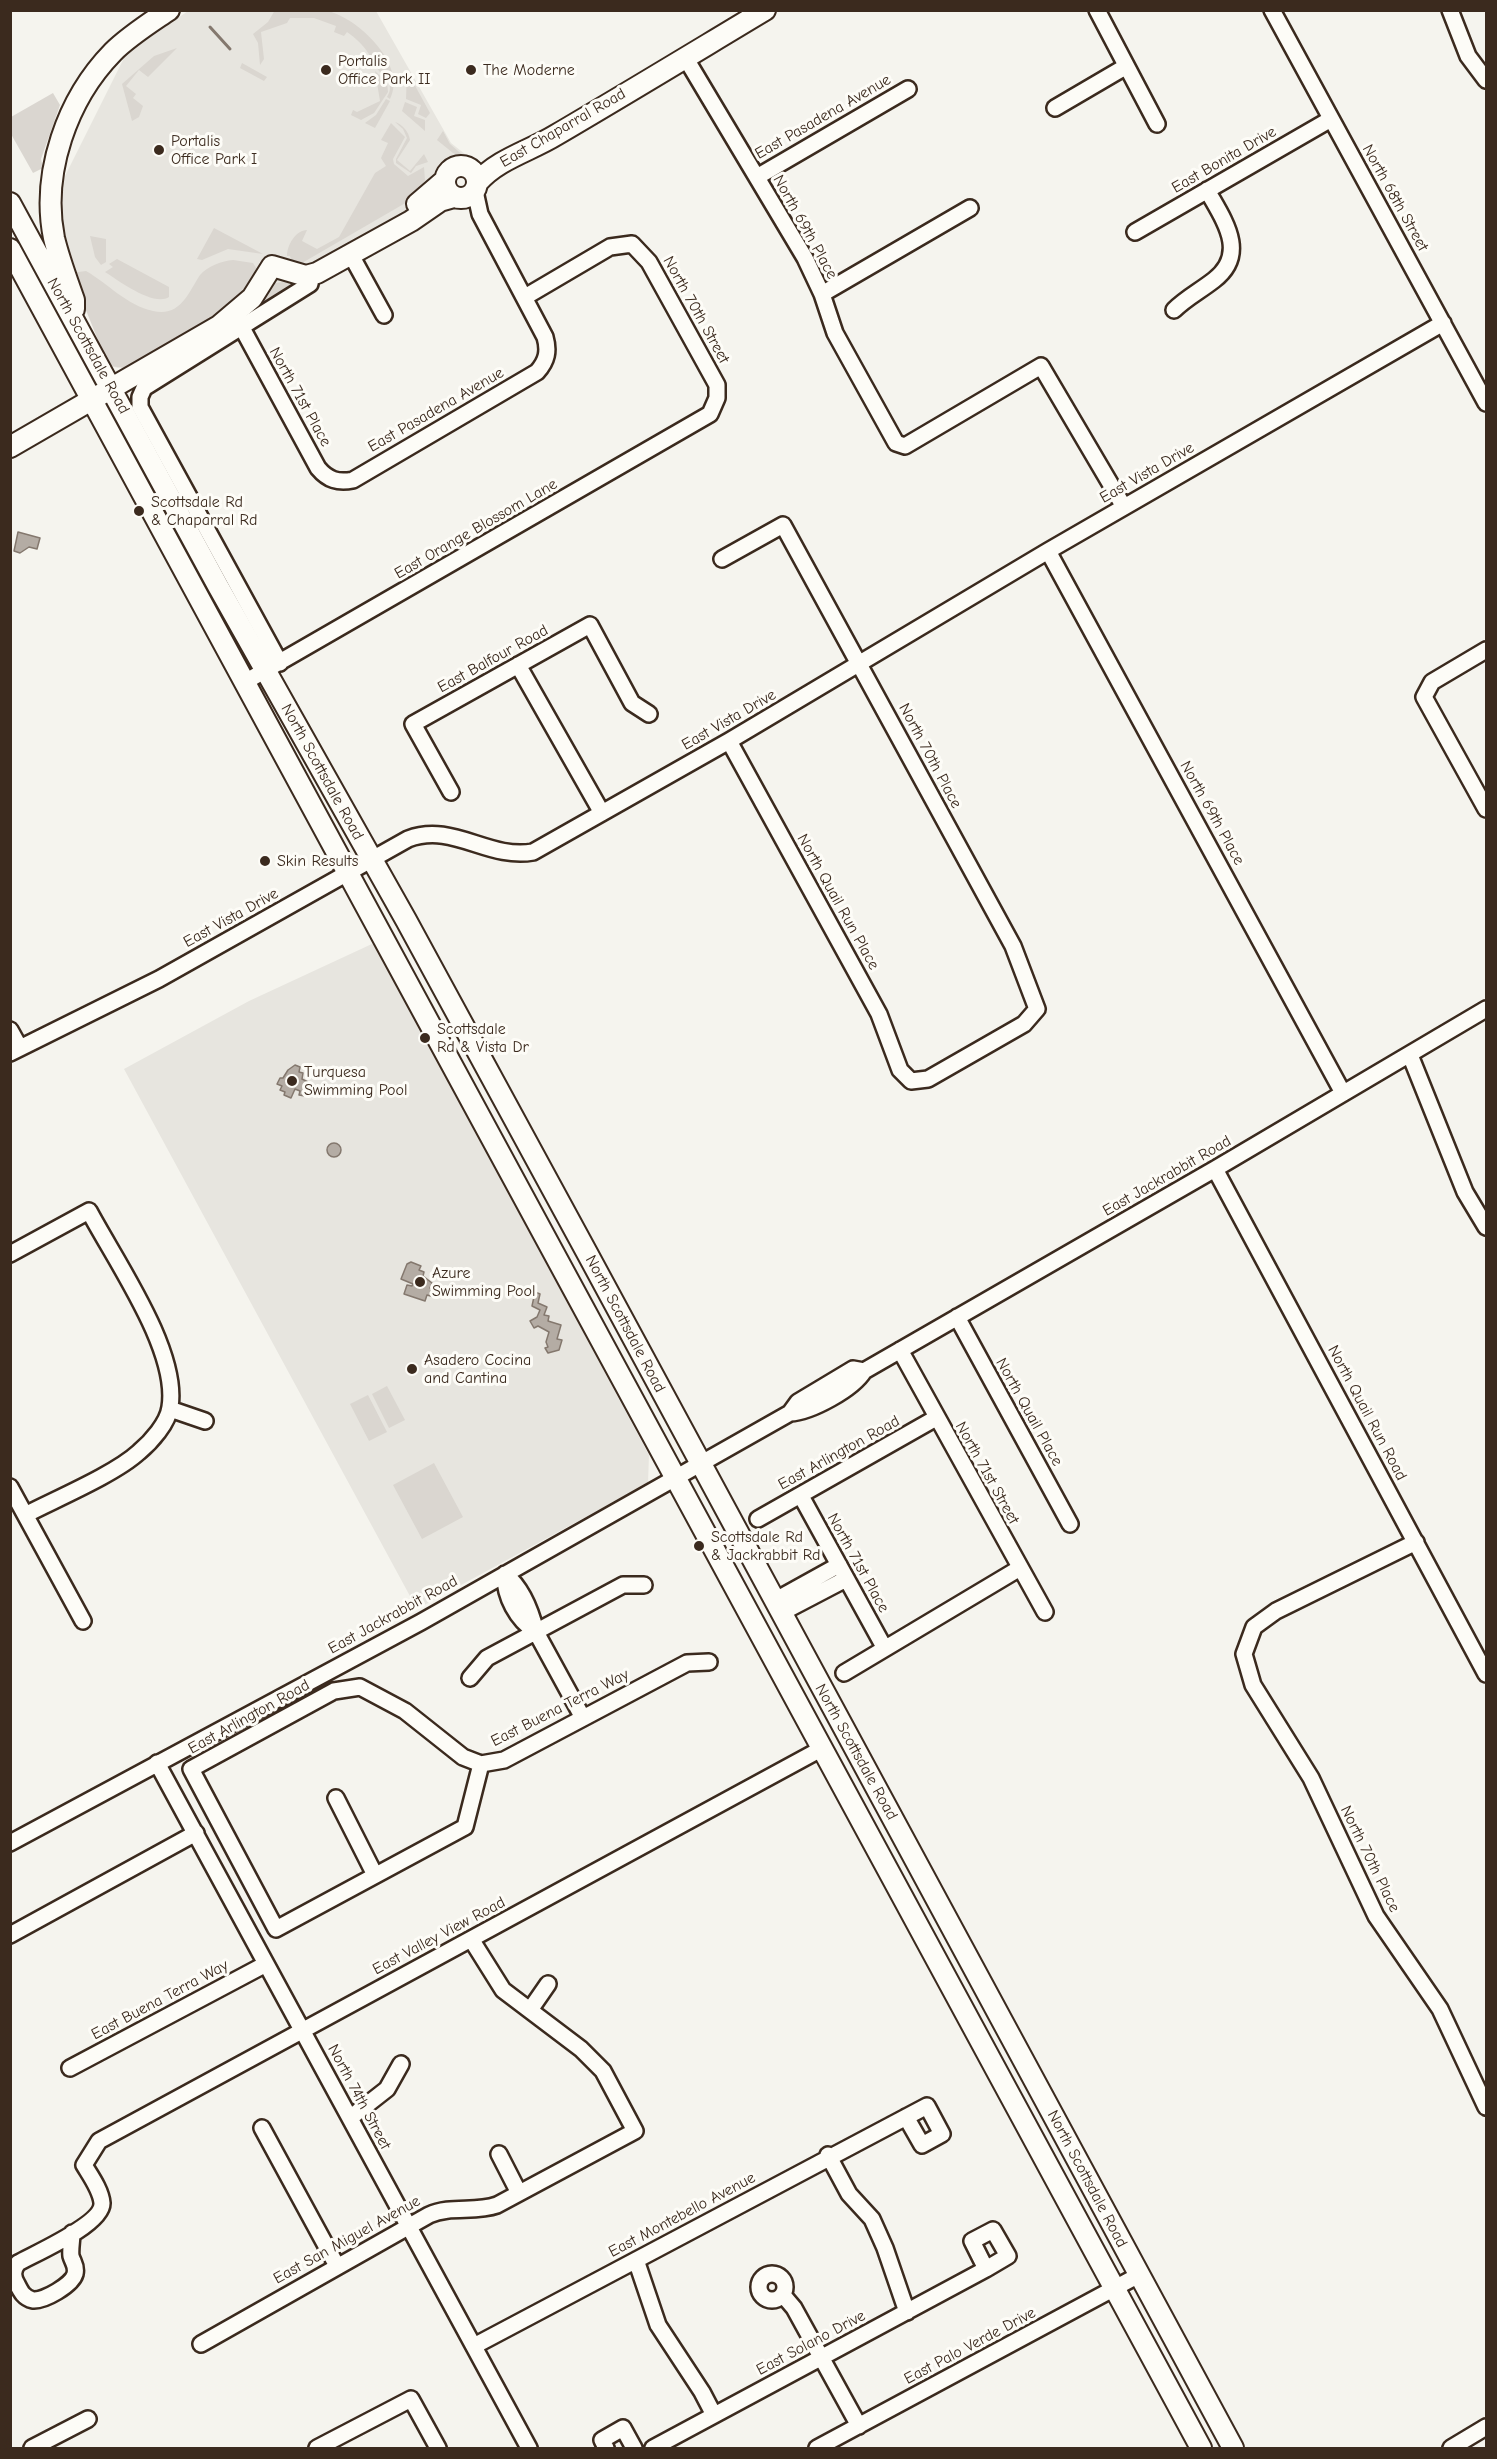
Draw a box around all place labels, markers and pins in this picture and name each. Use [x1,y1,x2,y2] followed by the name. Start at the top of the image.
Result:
[338,51,430,89] place label: Portalis Office Park II
[483,60,575,80] place label: The Moderne
[319,63,333,77] marker: Portalis Office Park II
[464,63,478,77] marker: The Moderne
[171,131,257,169] place label: Portalis Office Park I
[152,143,166,157] marker: Portalis Office Park I
[151,492,257,530] place label: Scottsdale Rd & Chaparral Rd
[132,504,146,518] marker: Scottsdale Rd & Chaparral Rd
[277,851,358,871] place label: Skin Results
[258,854,272,868] marker: Skin Results
[437,1019,529,1057] place label: Scottsdale Rd & Vista Dr
[418,1031,432,1045] marker: Scottsdale Rd & Vista Dr
[304,1062,408,1100] place label: Turquesa Swimming Pool
[285,1074,299,1088] marker: Turquesa Swimming Pool
[432,1263,536,1301] place label: Azure Swimming Pool
[413,1275,427,1289] marker: Azure Swimming Pool
[424,1350,531,1388] place label: Asadero Cocina and Cantina
[405,1362,419,1376] marker: Asadero Cocina and Cantina
[711,1527,820,1565] place label: Scottsdale Rd & Jackrabbit Rd
[692,1539,706,1553] marker: Scottsdale Rd & Jackrabbit Rd

